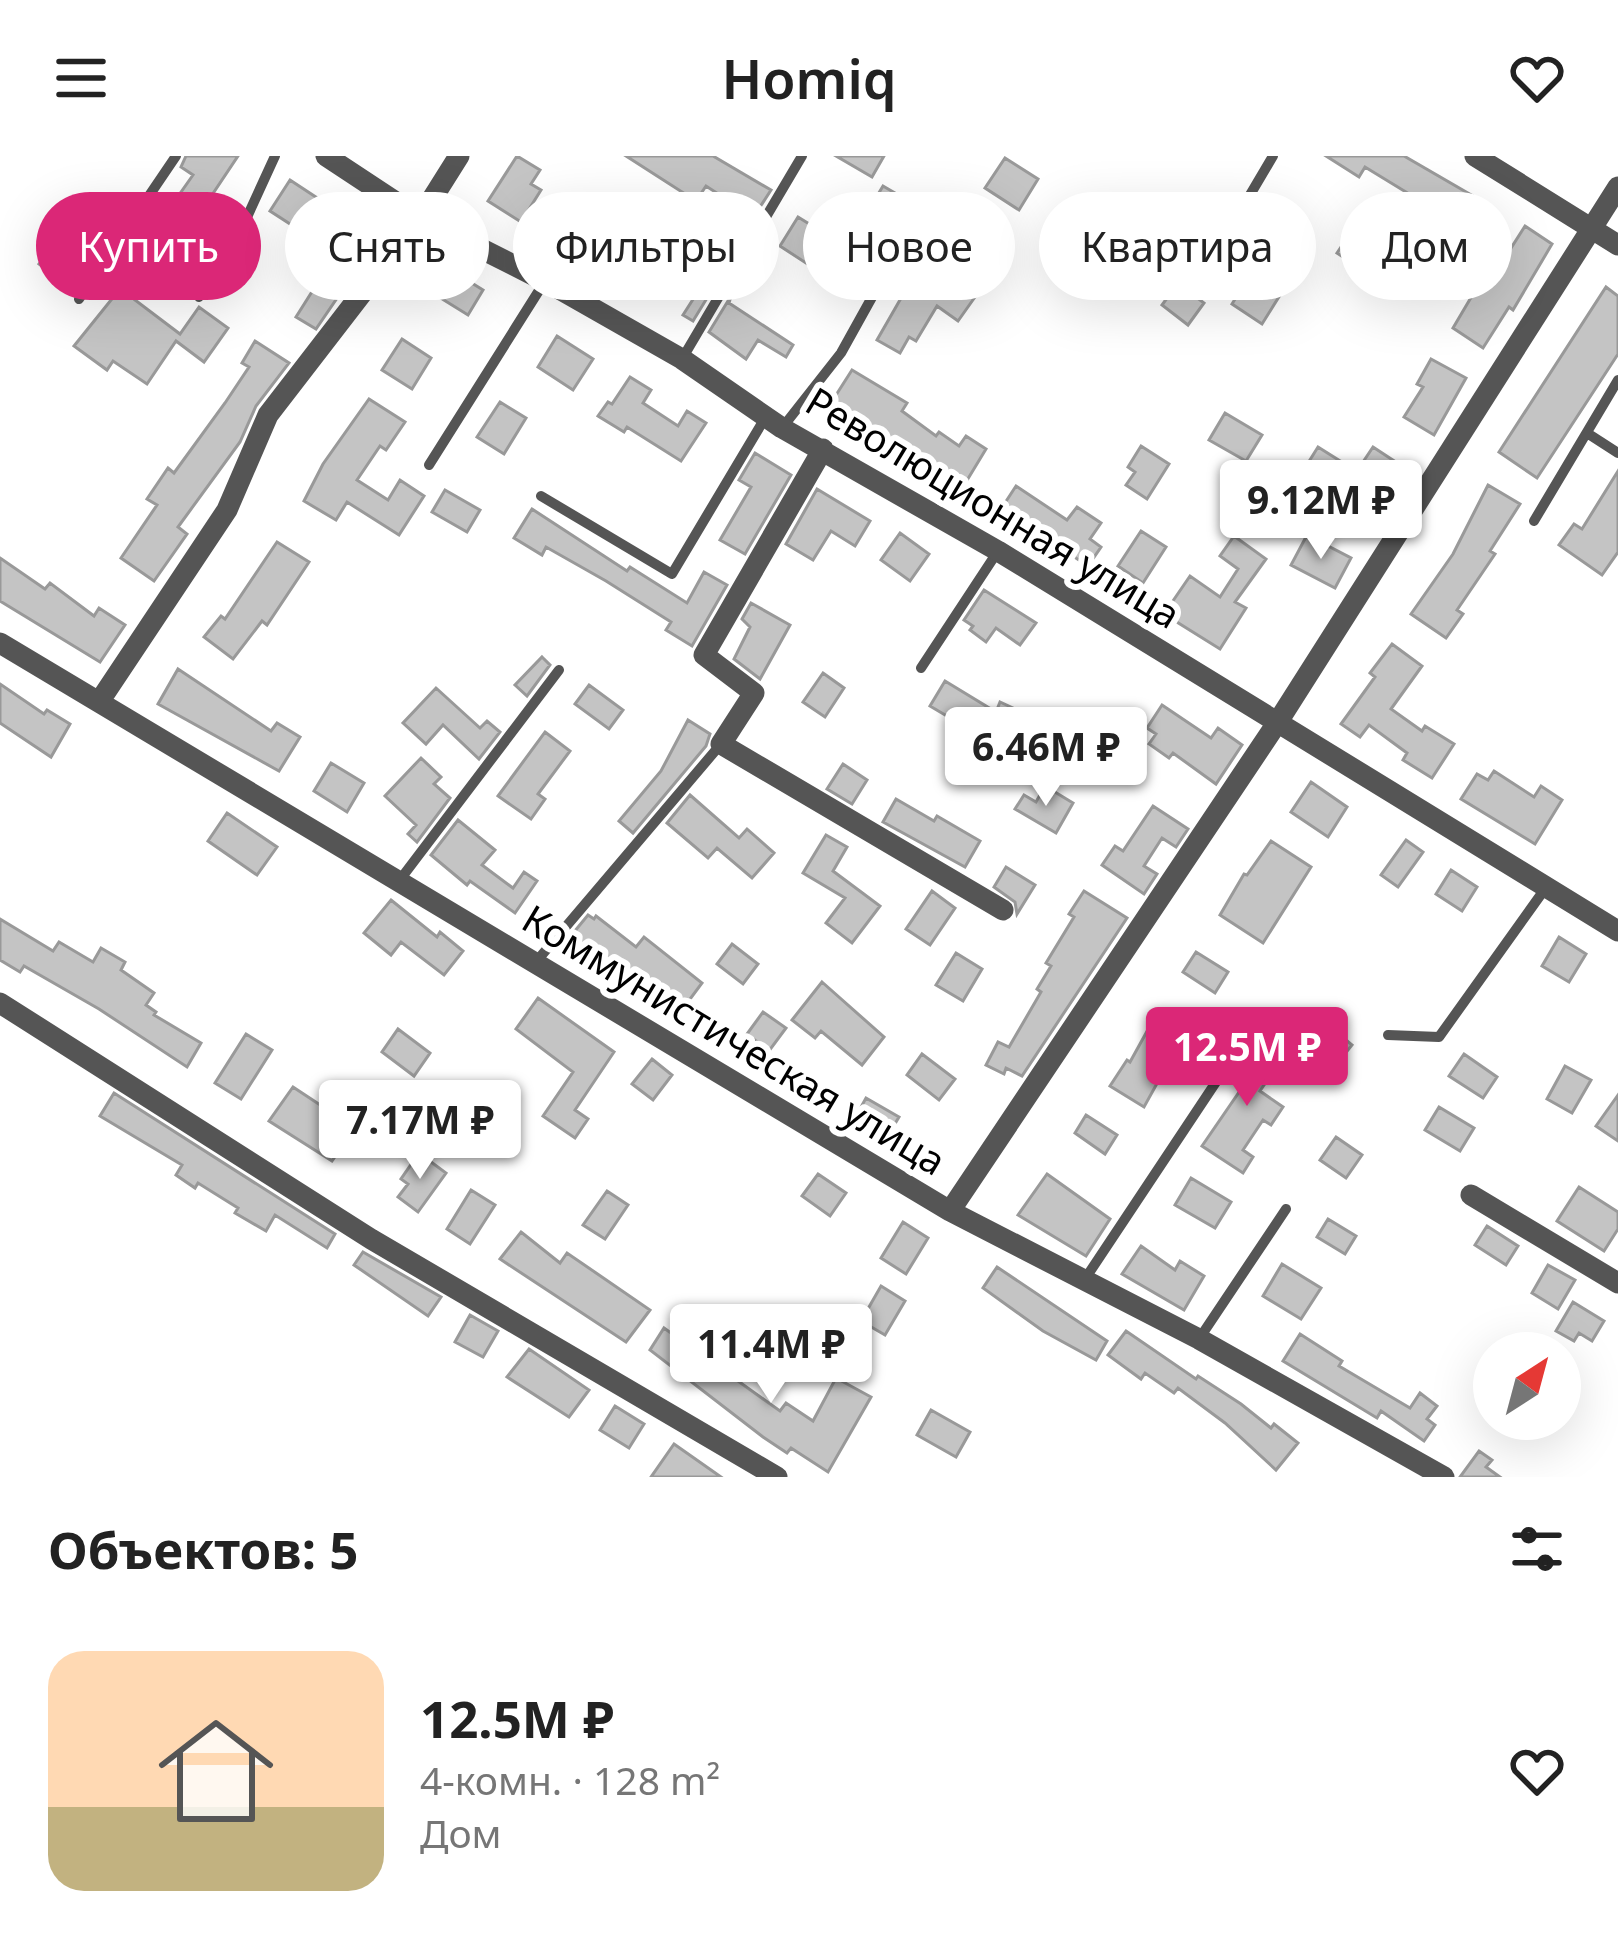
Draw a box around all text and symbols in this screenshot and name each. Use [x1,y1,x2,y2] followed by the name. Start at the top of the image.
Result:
[721,41,897,115] text: Homiq
[48,45,114,111] icon: menu
[1504,45,1570,111] icon: heart
[36,192,261,300] chip: Купить
[285,192,489,300] chip: Снять
[513,192,779,300] chip: Фильтры
[803,192,1015,300] chip: Новое
[1039,192,1316,300] chip: Квартира
[1340,192,1512,300] chip: Дом
[797,374,1191,640] street label: Революционная улица
[1210,460,1432,562] pin: 9.12M ₽
[1247,472,1395,525] text: 9.12M ₽
[935,707,1157,809] pin: 6.46M ₽
[972,719,1120,772] text: 6.46M ₽
[513,891,956,1186] street label: Коммунистическая улица
[1136,1007,1358,1109] pin: 12.5M ₽
[1173,1019,1321,1072] text: 12.5M ₽
[309,1080,531,1182] pin: 7.17M ₽
[346,1092,494,1145] text: 7.17M ₽
[660,1304,882,1406] pin: 11.4M ₽
[697,1316,845,1369] text: 11.4M ₽
[1473,1332,1581,1440] north arrow
[1473,1332,1581,1440] map controls
[48,1514,358,1584] text: Объектов: 5
[1504,1516,1570,1582] icon: filters
[420,1683,614,1753] text: 12.5M ₽
[144,1699,288,1843] icon: home
[1504,1738,1570,1804] icon: heart
[420,1753,720,1806] text: 4-комн. · 128 m²
[420,1806,502,1859] text: Дом

